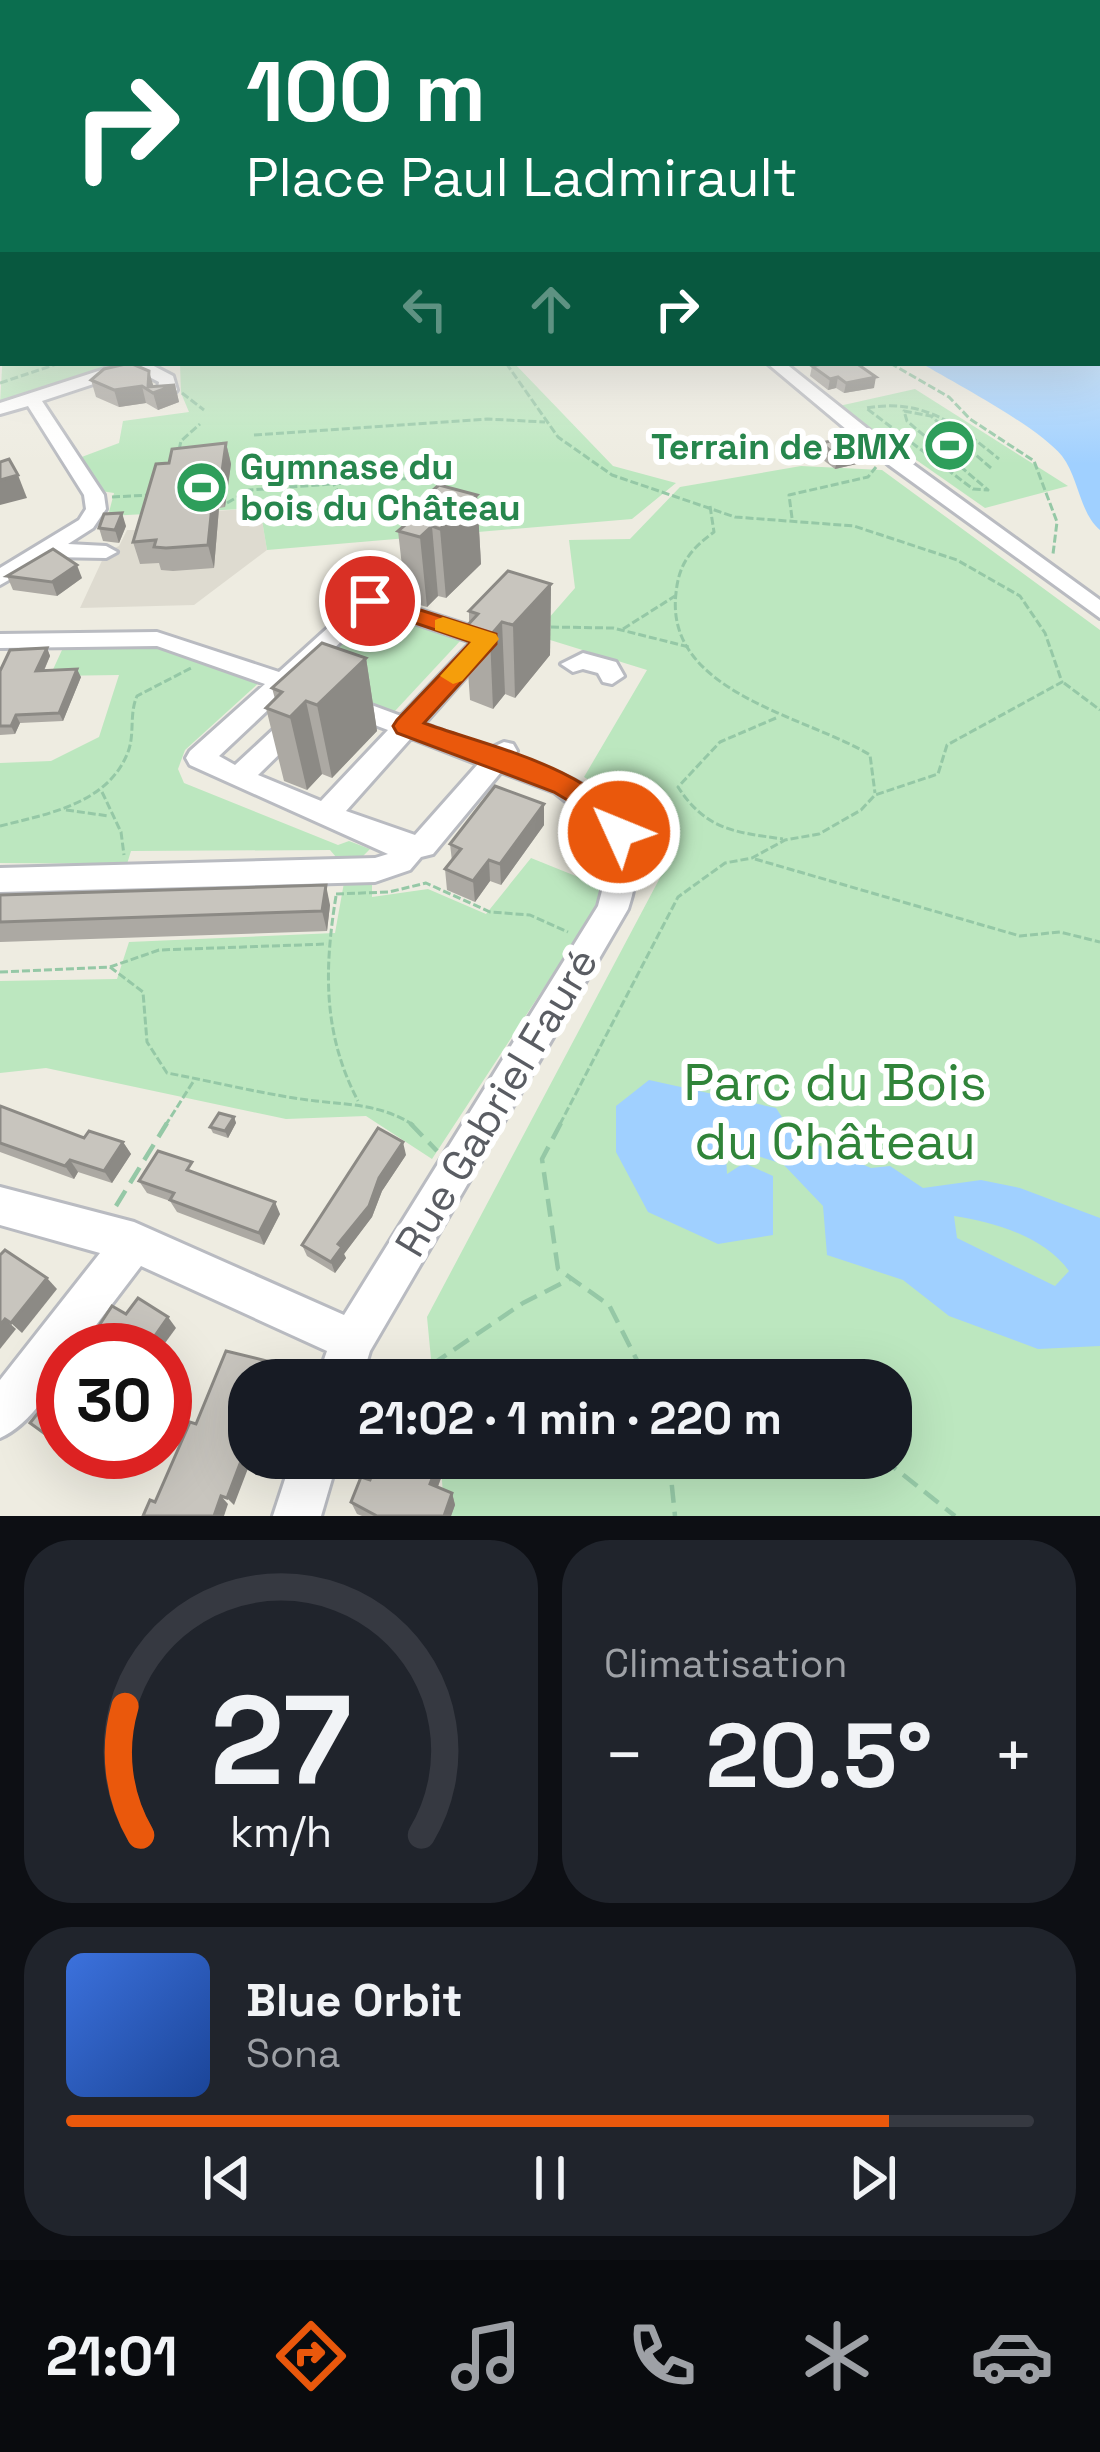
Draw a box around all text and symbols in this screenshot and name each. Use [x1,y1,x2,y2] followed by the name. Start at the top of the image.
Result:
[246,38,486,146] text: 100 m
[48,48,204,204] icon: right
[246,143,798,212] text: Place Paul Ladmirault
[392,276,458,342] icon: left
[518,276,584,342] icon: ahead
[644,276,710,342] icon: right
[922,418,978,474] sports icon: Terrain de BMX
[651,424,911,470] place label: Terrain de BMX
[240,444,521,531] place label: Gymnase du bois du Château
[173,459,229,515] sports icon: Gymnase du bois du Château
[319,550,421,652] pin
[337,568,403,634] icon: arrive
[556,769,682,895] position arrow
[383,938,609,1266] street label: Rue Gabriel Fauré
[683,1050,987,1174] park label: Parc du Bois du Château
[36,1323,192,1479] speed limit sign: 30
[358,1390,782,1447] text: 21:02 · 1 min · 220 m
[604,1639,847,1688] text: Climatisation
[210,1661,352,1820] text: 27
[706,1698,932,1813] text: 20.5°
[604,1713,645,1797] text: −
[993,1713,1034,1797] text: +
[230,1804,332,1859] text: km/h
[246,1972,462,2029] text: Blue Orbit
[246,2029,340,2078] text: Sona
[194,2145,260,2211] icon: previous
[517,2145,583,2211] icon: pause
[840,2145,906,2211] icon: next
[269,2314,353,2398] icon: directions
[444,2314,528,2398] icon: music
[620,2314,704,2398] icon: phone
[795,2314,879,2398] icon: climate
[970,2314,1054,2398] icon: car
[46,2322,178,2391] text: 21:01

